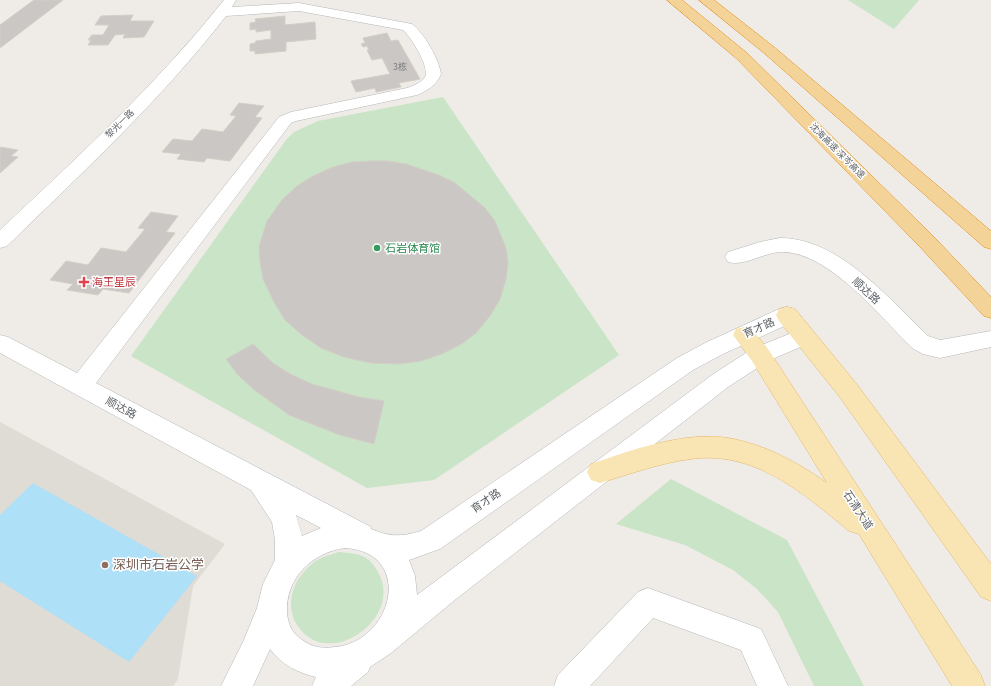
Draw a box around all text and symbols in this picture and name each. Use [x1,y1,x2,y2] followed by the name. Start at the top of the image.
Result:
[393,61,407,74] house number: 3栋
[103,107,137,141] street label: 黎光一路
[806,120,868,182] street label: 沈海高速 深岑高速
[385,241,440,256] place label: 石岩体育馆
[372,243,382,253] marker: 石岩体育馆
[849,274,883,308] street label: 顺达路
[92,275,136,290] place label: 海王星辰
[79,277,89,287] marker: 海王星辰
[741,314,777,342] street label: 育才路
[103,394,139,422] street label: 顺达路
[468,486,504,516] street label: 育才路
[840,487,876,533] street label: 石清大道
[113,556,204,574] place label: 深圳市石岩公学
[100,560,110,570] marker: 深圳市石岩公学

